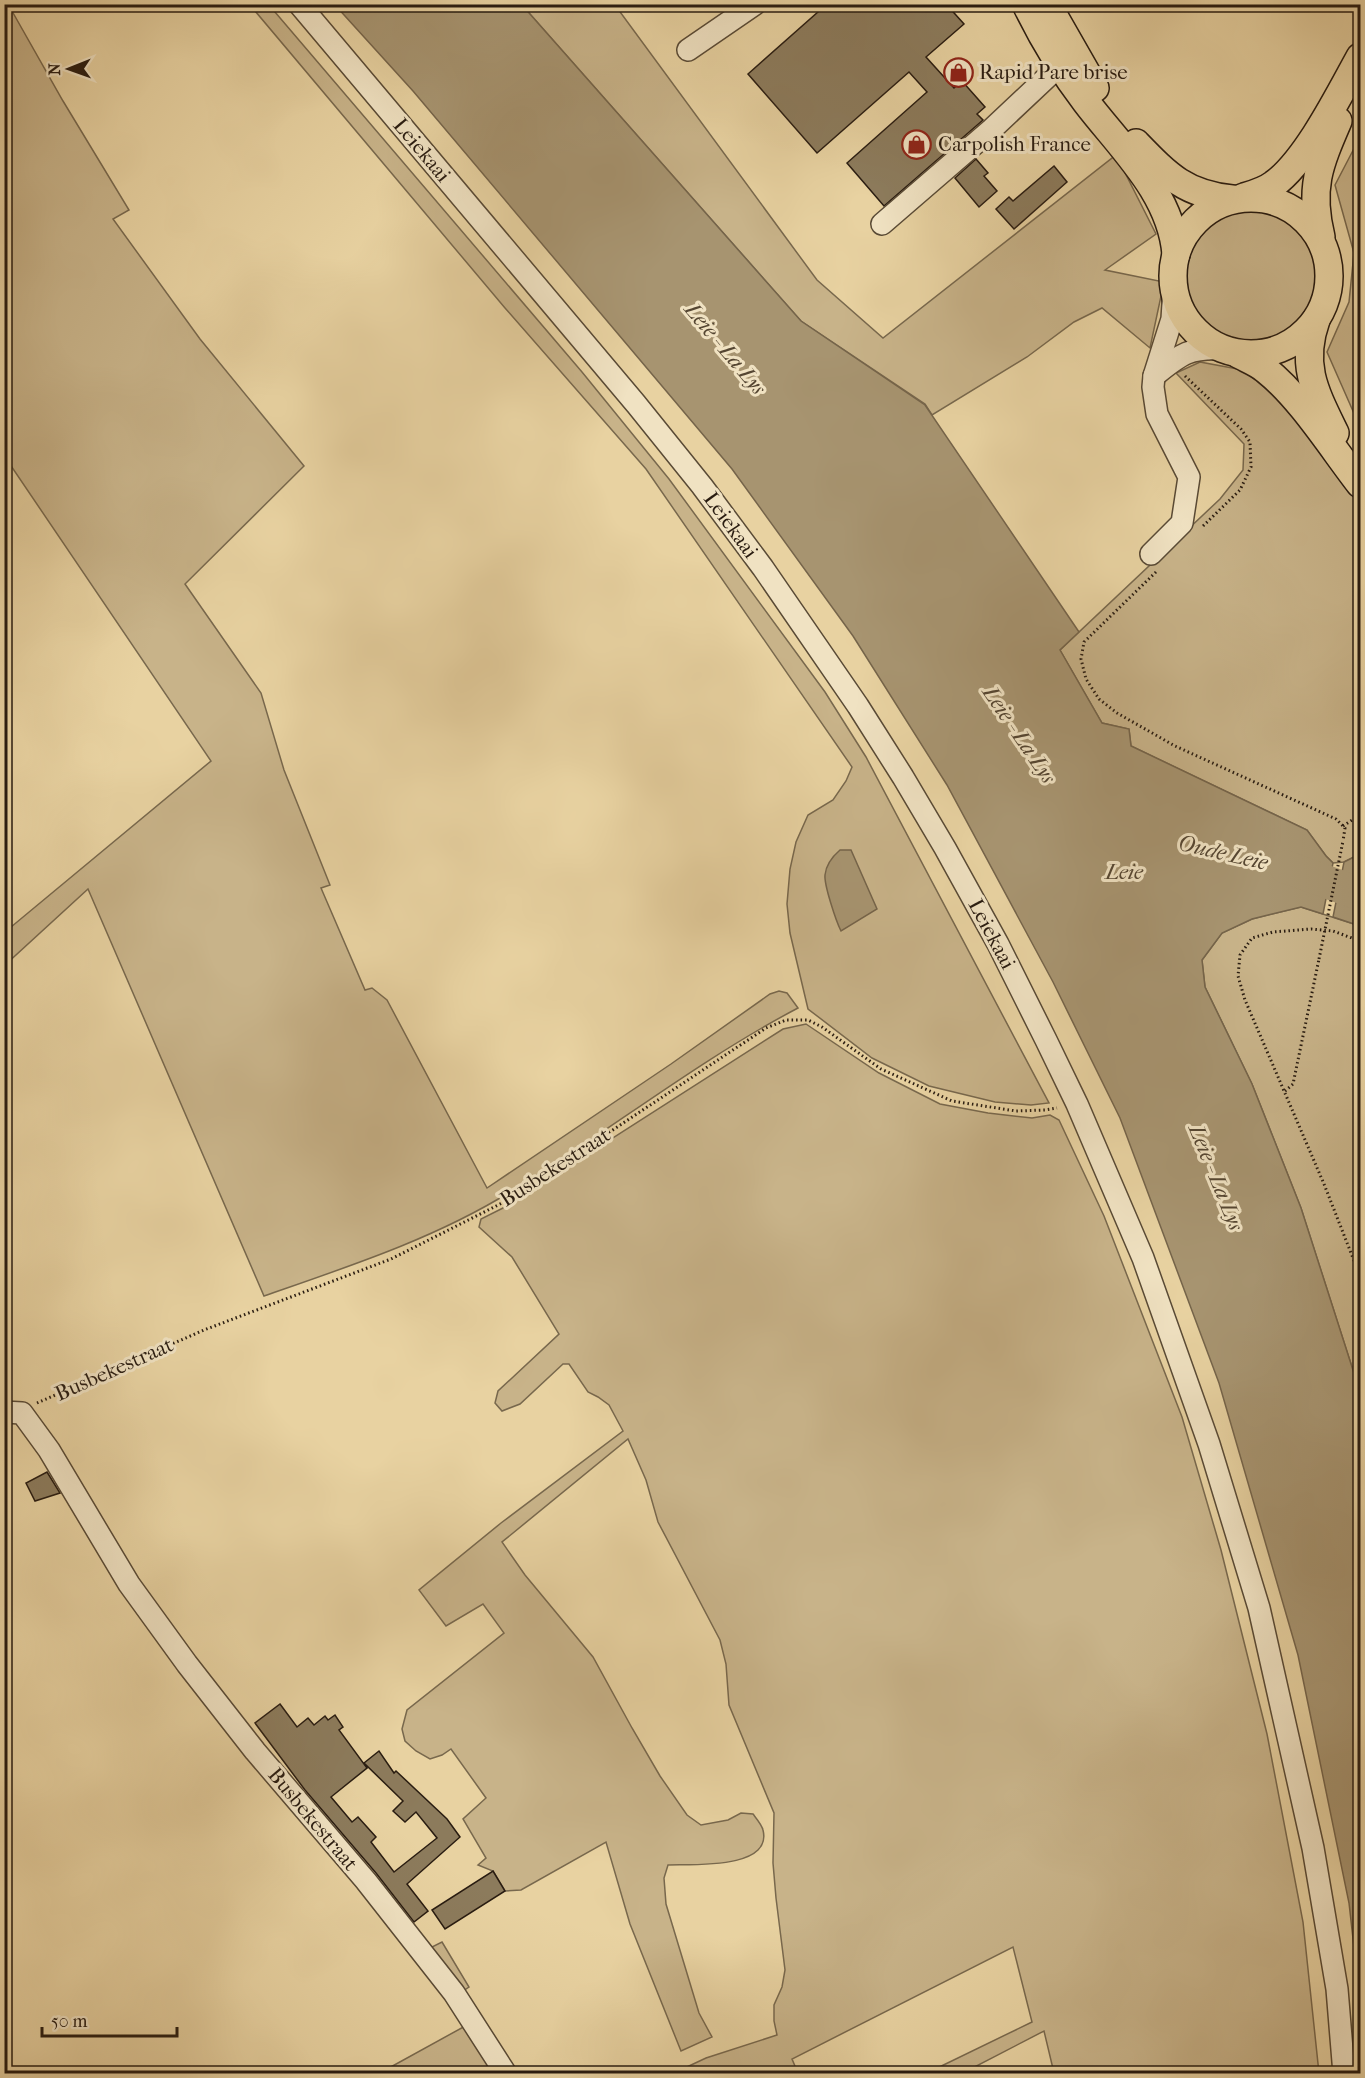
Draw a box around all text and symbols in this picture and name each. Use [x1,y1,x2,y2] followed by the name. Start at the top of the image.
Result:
[39,39,99,99] north arrow
[942,56,974,88] shop icon: Rapid Pare brise
[979,60,1128,84] place label: Rapid Pare brise
[45,62,64,75] text: N
[388,113,456,187] street label: Leiekaai
[901,128,933,160] shop icon: Carpolish France
[938,132,1091,156] place label: Carpolish France
[678,296,772,401] water label: Leie - La Lys
[699,487,763,563] street label: Leiekaai
[976,679,1062,789] water label: Leie - La Lys
[1175,830,1271,876] water label: Oude Leie
[1103,859,1144,885] water label: Leie
[964,895,1020,973] street label: Leiekaai
[1182,1119,1250,1236] water label: Leie - La Lys
[495,1122,615,1212] street label: Busbekestraat
[51,1332,177,1406] street label: Busbekestraat
[263,1763,363,1876] street label: Busbekestraat
[42,2000,177,2038] scale bar
[51,2011,88,2032] text: 50 m

